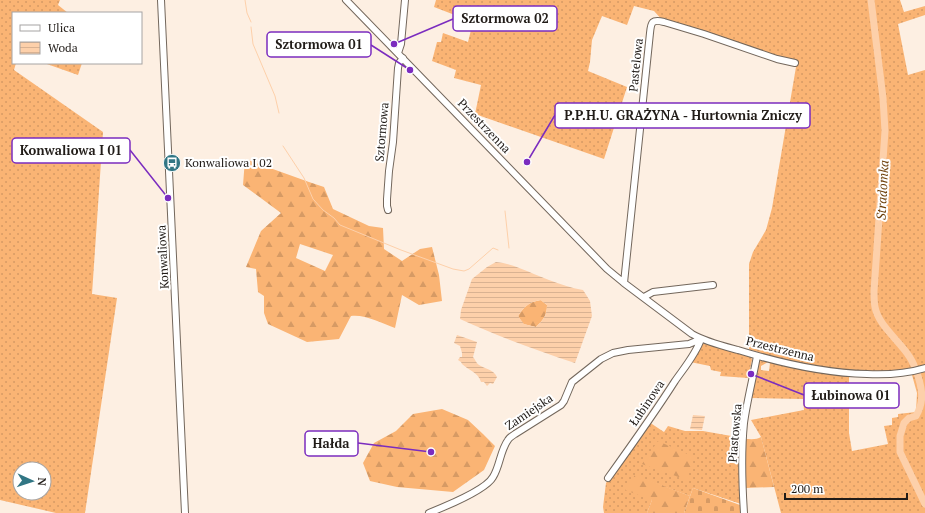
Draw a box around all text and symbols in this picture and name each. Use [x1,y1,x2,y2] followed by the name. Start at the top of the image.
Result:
[453,6,557,31] callout: Sztormowa 02
[461,9,549,27] text: Sztormowa 02
[12,12,142,64] legend
[48,20,75,35] text: Ulica
[267,32,371,57] callout: Sztormowa 01
[275,35,363,53] text: Sztormowa 01
[625,37,646,92] street label: Pastelowa
[48,40,78,55] text: Woda
[455,95,514,156] street label: Przestrzenna
[371,102,392,162] street label: Sztormowa
[555,103,810,128] callout: P.P.H.U. GRAŻYNA - Hurtownia Zniczy
[564,106,803,124] text: P.P.H.U. GRAŻYNA - Hurtownia Zniczy
[12,138,130,163] callout: Konwaliowa I 01
[20,141,122,159] text: Konwaliowa I 01
[162,153,182,173] bus stop icon: Konwaliowa I 02
[185,155,272,170] place label: Konwaliowa I 02
[871,159,893,221] water label: Stradomka
[153,225,172,289] street label: Konwaliowa
[744,333,816,364] street label: Przestrzenna
[626,377,667,428] street label: Łubinowa
[804,383,899,408] callout: Łubinowa 01
[811,386,891,404] text: Łubinowa 01
[502,390,555,433] street label: Zamiejska
[724,403,745,463] street label: Piastowska
[305,431,358,456] callout: Hałda
[313,434,350,452] text: Hałda
[12,461,52,501] north arrow
[785,475,907,501] scale bar
[35,477,49,487] text: N
[791,481,824,496] text: 200 m

